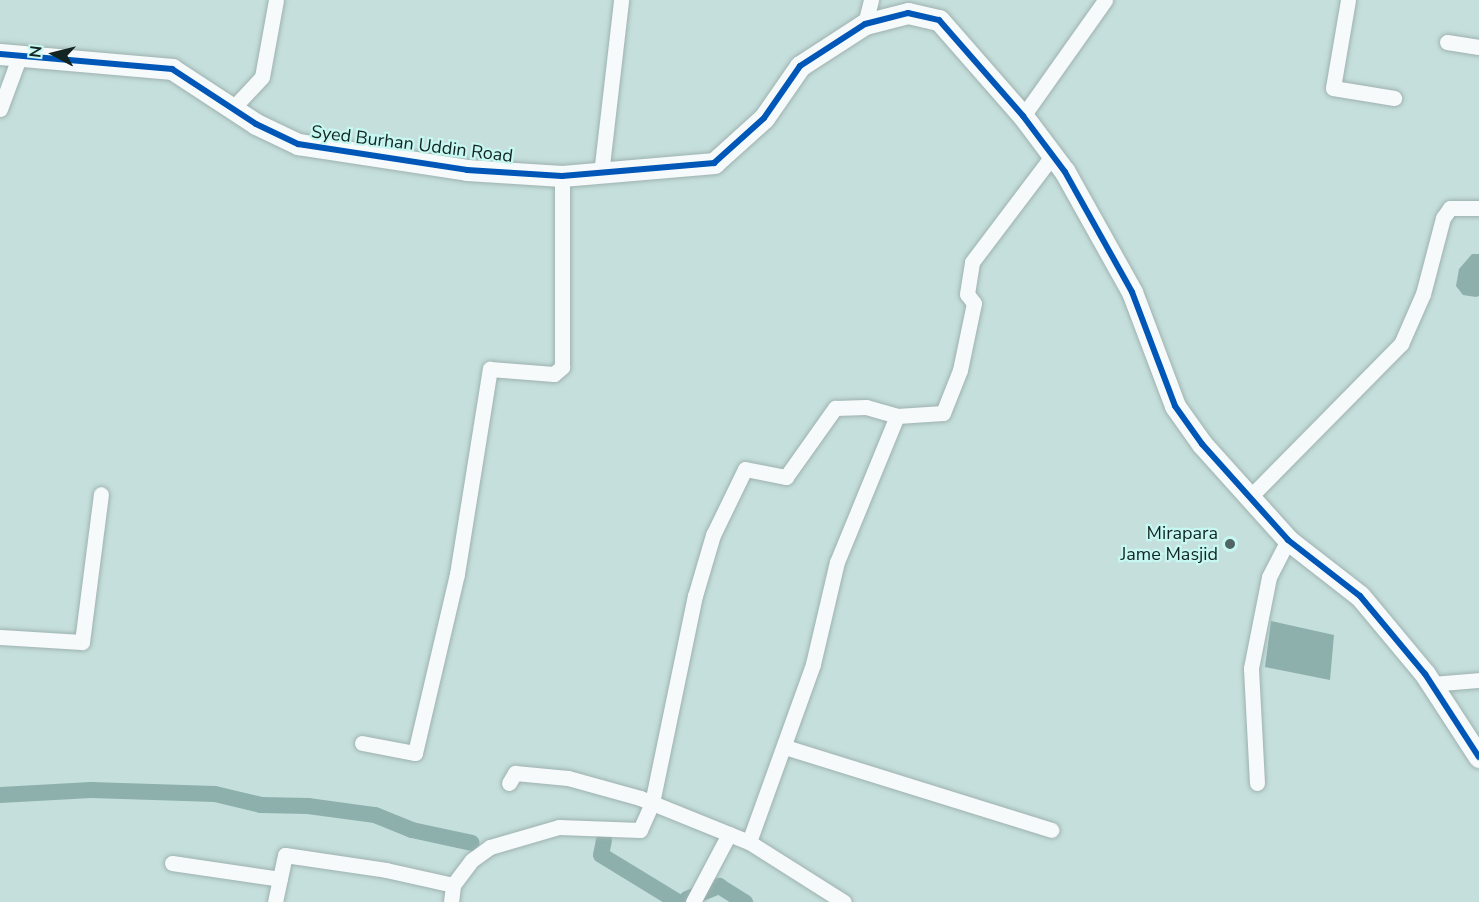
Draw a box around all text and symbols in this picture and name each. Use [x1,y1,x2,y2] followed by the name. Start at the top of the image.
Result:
[24,24,84,84] north arrow
[24,45,48,59] text: N
[310,121,514,167] street label: Syed Burhan Uddin Road
[1121,523,1218,566] place label: Mirapara Jame Masjid
[1223,537,1237,551] marker: Mirapara Jame Masjid

